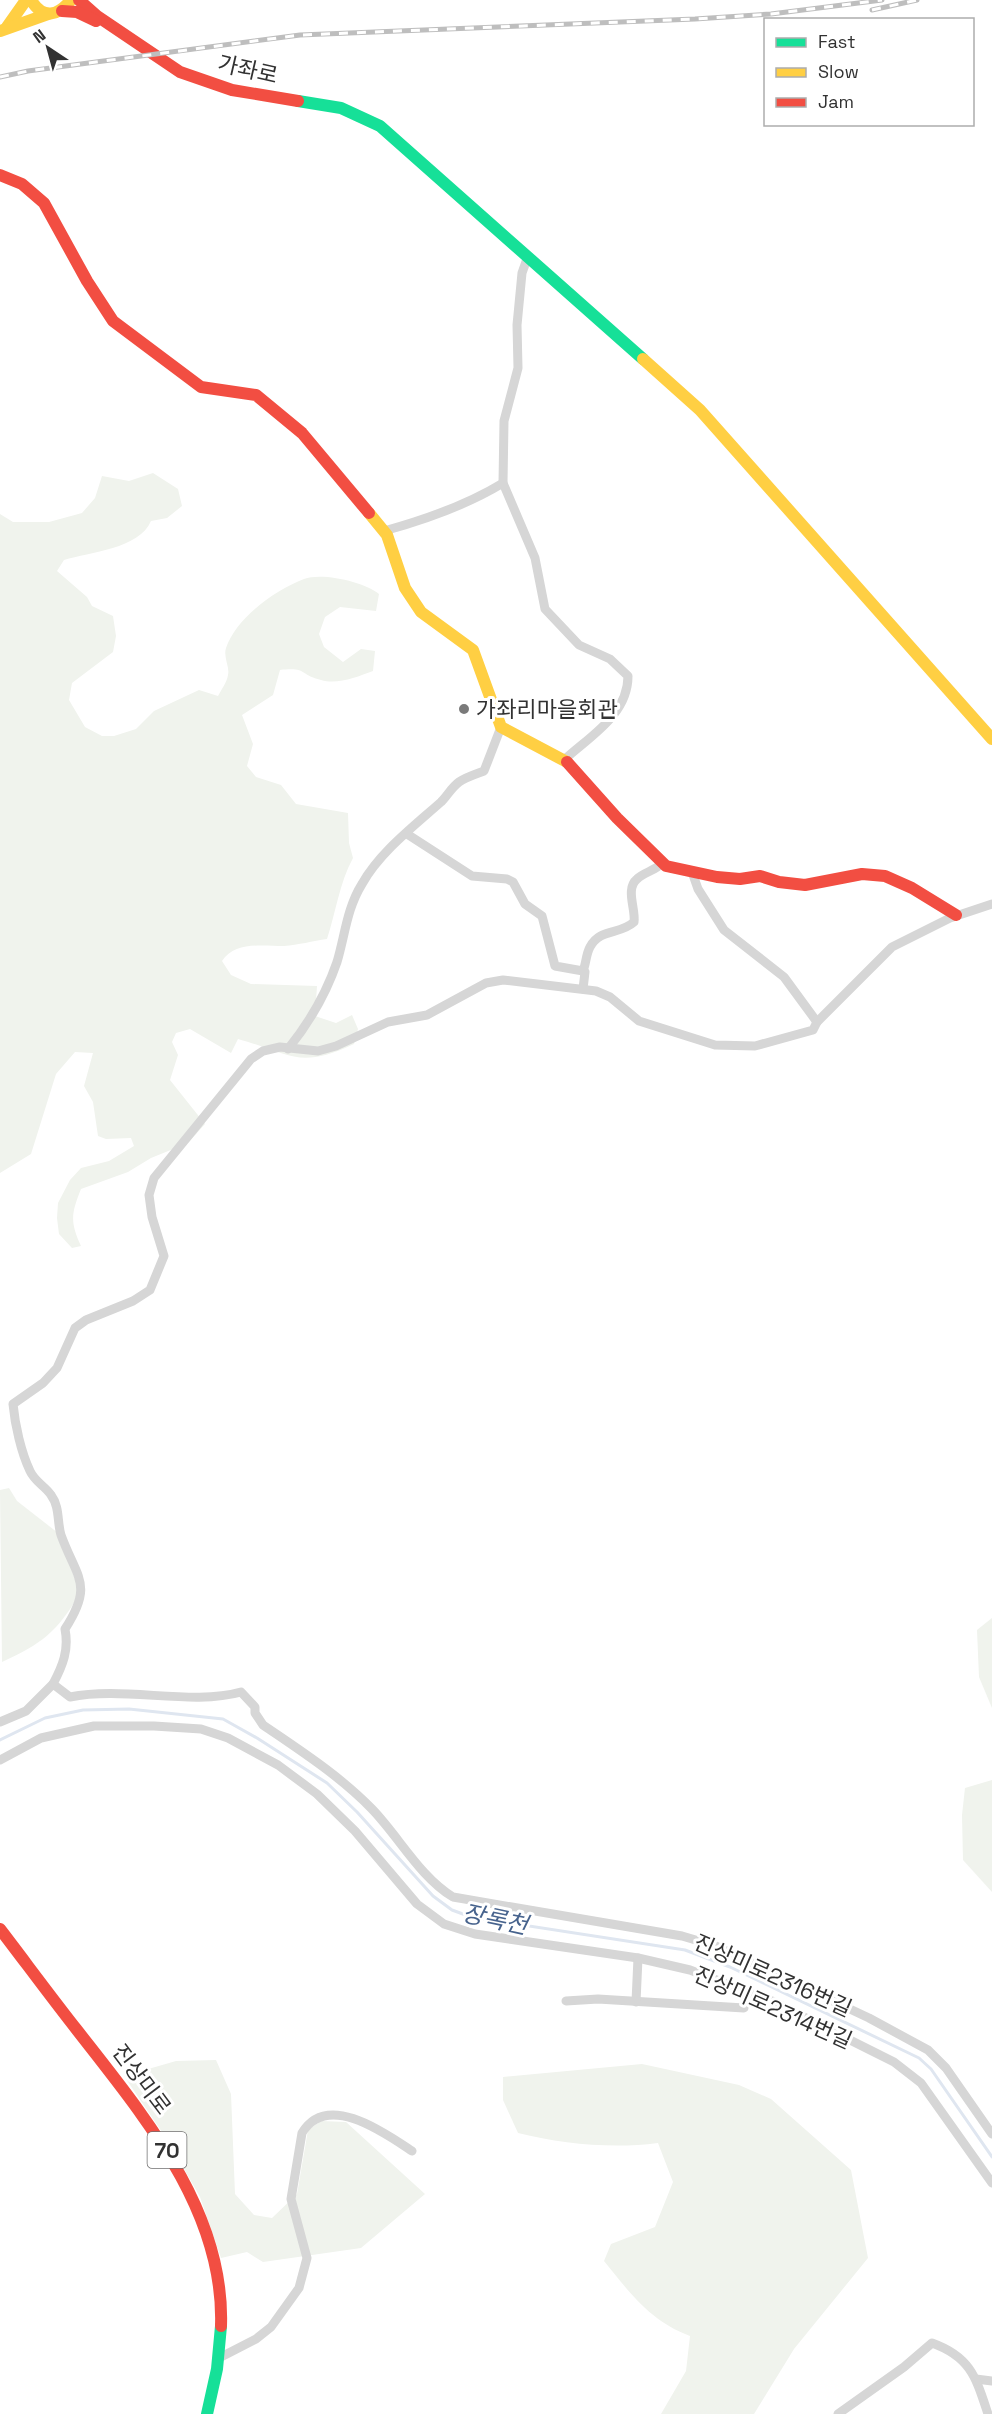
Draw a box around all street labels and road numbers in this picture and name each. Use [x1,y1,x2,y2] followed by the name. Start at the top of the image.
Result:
[215,49,281,89] street label: 가좌로
[690,1928,856,2022] street label: 진상미로2316번길
[689,1960,857,2054] street label: 진상미로2314번길
[106,2038,178,2120] street label: 진상미로
[148,2132,186,2168] road number: 70

